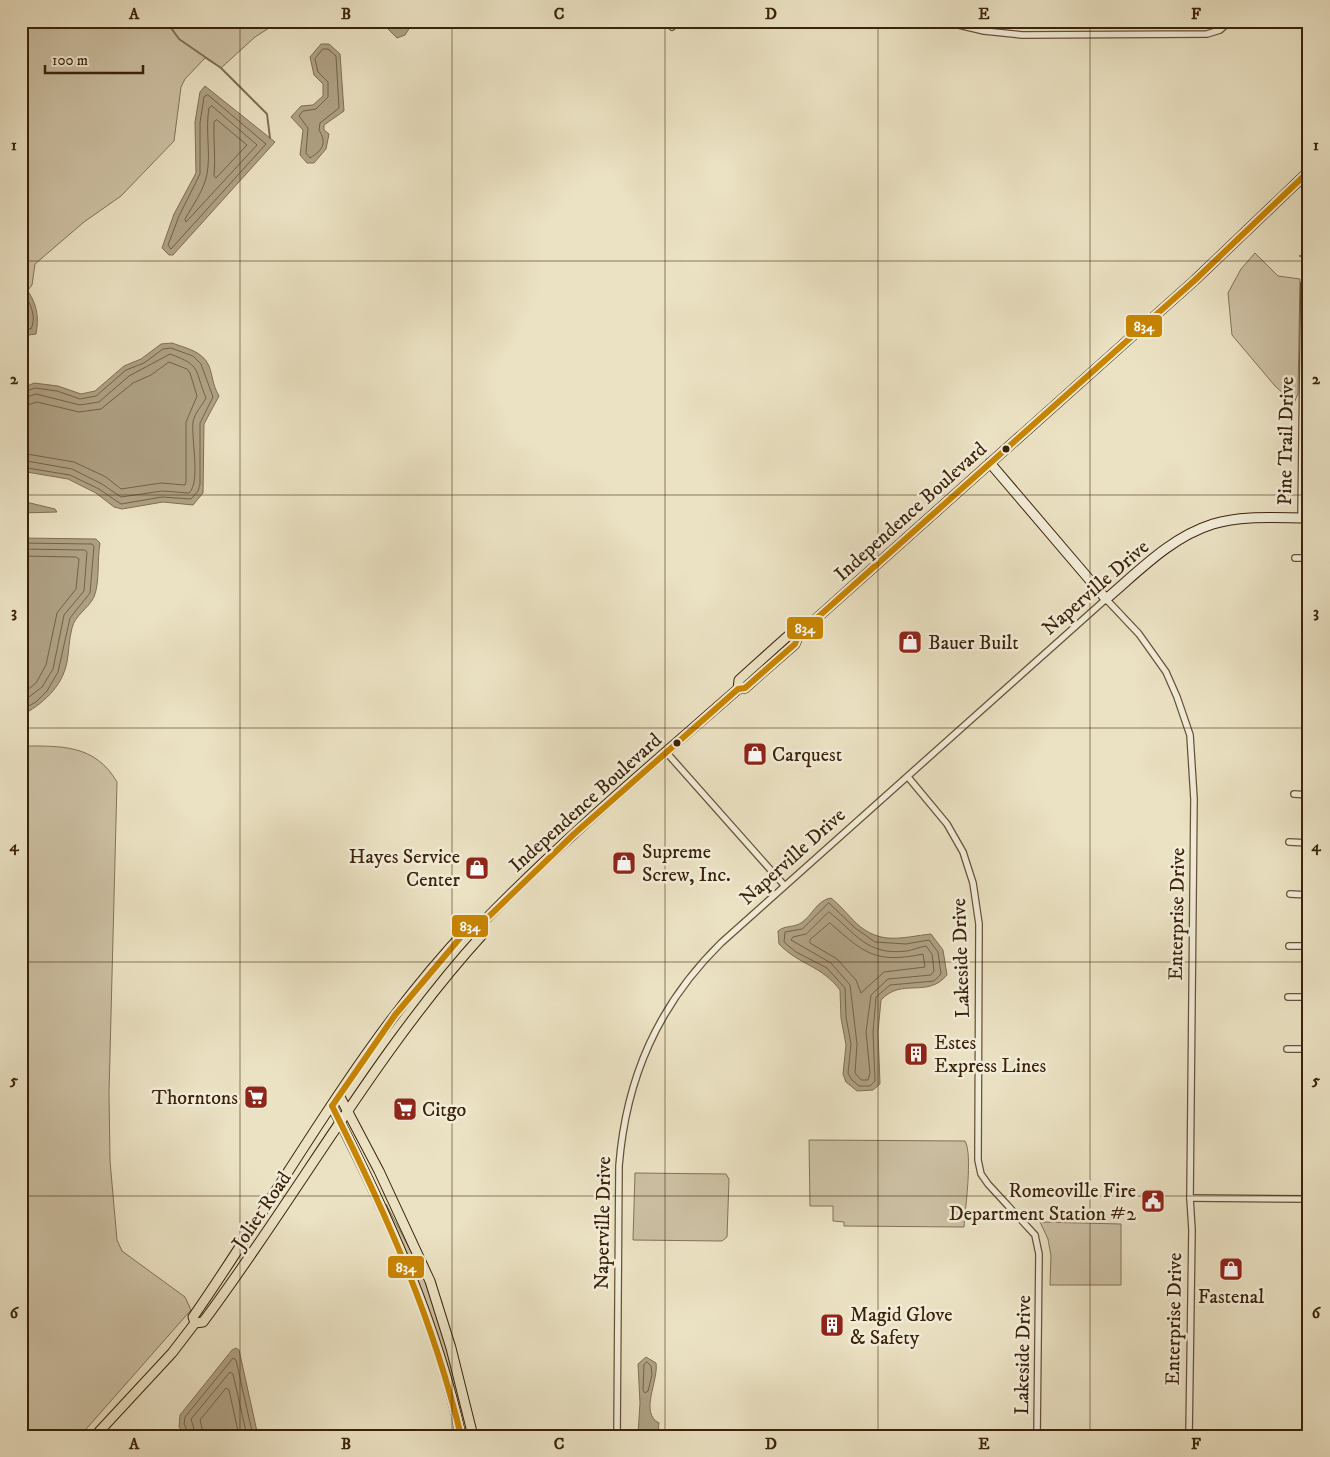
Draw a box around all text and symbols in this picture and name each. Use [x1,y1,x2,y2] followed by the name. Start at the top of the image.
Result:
[128,4,140,24] text: A
[341,4,351,24] text: B
[554,4,564,24] text: C
[765,4,777,24] text: D
[978,4,990,24] text: E
[1191,4,1201,24] text: F
[45,42,142,74] scale bar
[52,51,88,70] text: 100 m
[11,135,17,155] text: 1
[1313,135,1319,155] text: 1
[1125,314,1163,338] line badge: 834
[1134,318,1155,336] text: 834
[10,369,19,389] text: 2
[1312,369,1321,389] text: 2
[1273,376,1300,506] street label: Pine Trail Drive
[830,437,992,587] street label: Independence Boulevard
[1001,444,1011,454] unlabelled marker
[1037,535,1155,641] street label: Naperville Drive
[11,602,17,622] text: 3
[1313,602,1319,622] text: 3
[786,616,824,640] line badge: 834
[795,620,816,638] text: 834
[897,629,923,655] shop icon: Bauer Built
[928,631,1019,656] place label: Bauer Built
[505,728,667,878] street label: Independence Boulevard
[672,738,682,748] unlabelled marker
[742,741,768,767] shop icon: Carquest
[772,743,842,768] place label: Carquest
[735,803,851,911] street label: Naperville Drive
[8,836,19,856] text: 4
[1310,836,1321,856] text: 4
[642,840,731,888] place label: Supreme Screw, Inc.
[349,845,461,893] place label: Hayes Service Center
[1164,847,1191,981] street label: Enterprise Drive
[611,850,637,876] shop icon: Supreme Screw, Inc.
[464,855,490,881] shop icon: Hayes Service Center
[947,898,976,1018] street label: Lakeside Drive
[451,914,489,938] line badge: 834
[460,918,481,936] text: 834
[934,1031,1047,1079] place label: Estes Express Lines
[903,1041,929,1067] building icon: Estes Express Lines
[9,1070,18,1090] text: 5
[1311,1070,1320,1090] text: 5
[243,1084,269,1110] supermarket icon: Thorntons
[152,1086,238,1111] place label: Thorntons
[392,1096,418,1122] supermarket icon: Citgo
[422,1098,466,1123] place label: Citgo
[590,1156,617,1290] street label: Naperville Drive
[226,1167,297,1256] street label: Joliet Road
[949,1179,1136,1227] place label: Romeoville Fire Department Station #2
[1140,1188,1166,1214] public building icon: Romeoville Fire Department Station #2
[1161,1252,1188,1386] street label: Enterprise Drive
[387,1255,425,1279] line badge: 834
[1218,1256,1244,1282] shop icon: Fastenal
[396,1259,417,1277] text: 834
[1198,1285,1264,1310] place label: Fastenal
[1010,1295,1037,1415] street label: Lakeside Drive
[10,1303,20,1323] text: 6
[850,1303,953,1351] place label: Magid Glove & Safety
[1312,1303,1322,1323] text: 6
[819,1312,845,1338] building icon: Magid Glove & Safety
[128,1434,140,1454] text: A
[341,1434,351,1454] text: B
[554,1434,564,1454] text: C
[765,1434,777,1454] text: D
[978,1434,990,1454] text: E
[1191,1434,1201,1454] text: F

